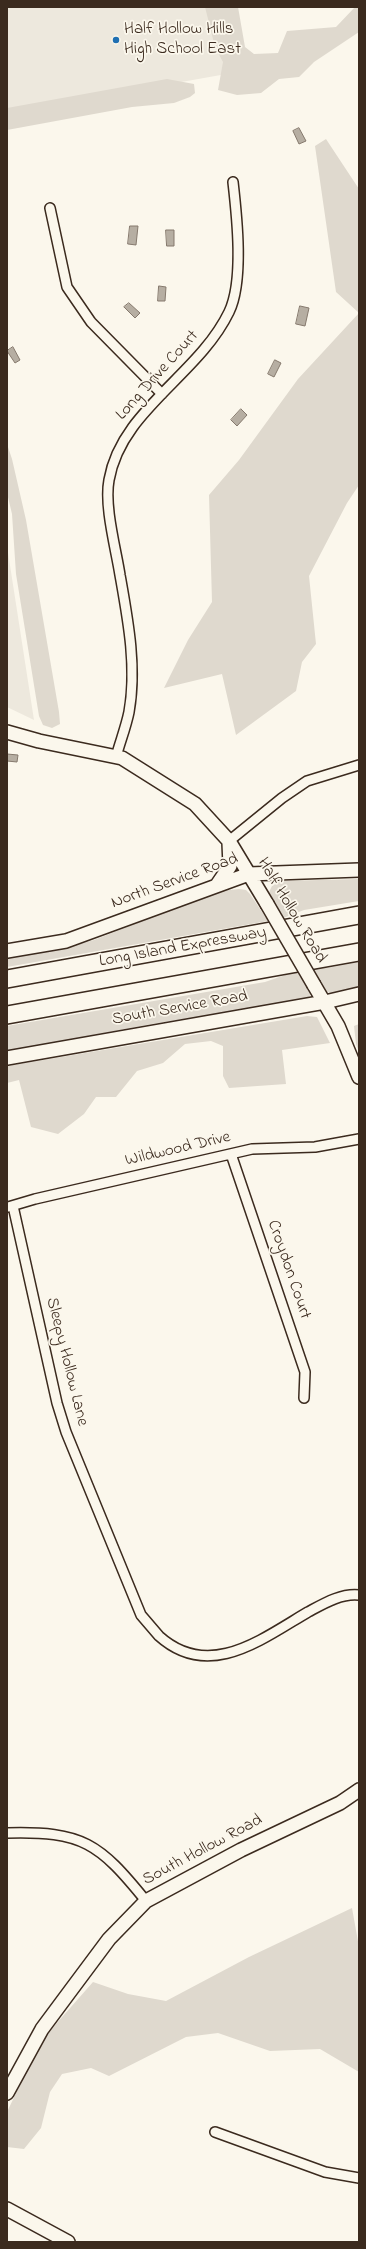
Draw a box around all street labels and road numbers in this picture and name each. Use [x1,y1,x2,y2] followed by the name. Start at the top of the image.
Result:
[112,327,204,425] street label: Long Drive Court
[109,850,241,914] street label: North Service Road
[252,855,330,967] street label: Half Hollow Road
[98,923,268,973] street label: Long Island Expressway
[111,987,249,1031] street label: South Service Road
[123,1128,233,1172] street label: Wildwood Drive
[262,1218,314,1322] street label: Croydon Court
[40,1296,92,1428] street label: Sleepy Hollow Lane
[140,1811,266,1891] street label: South Hollow Road

